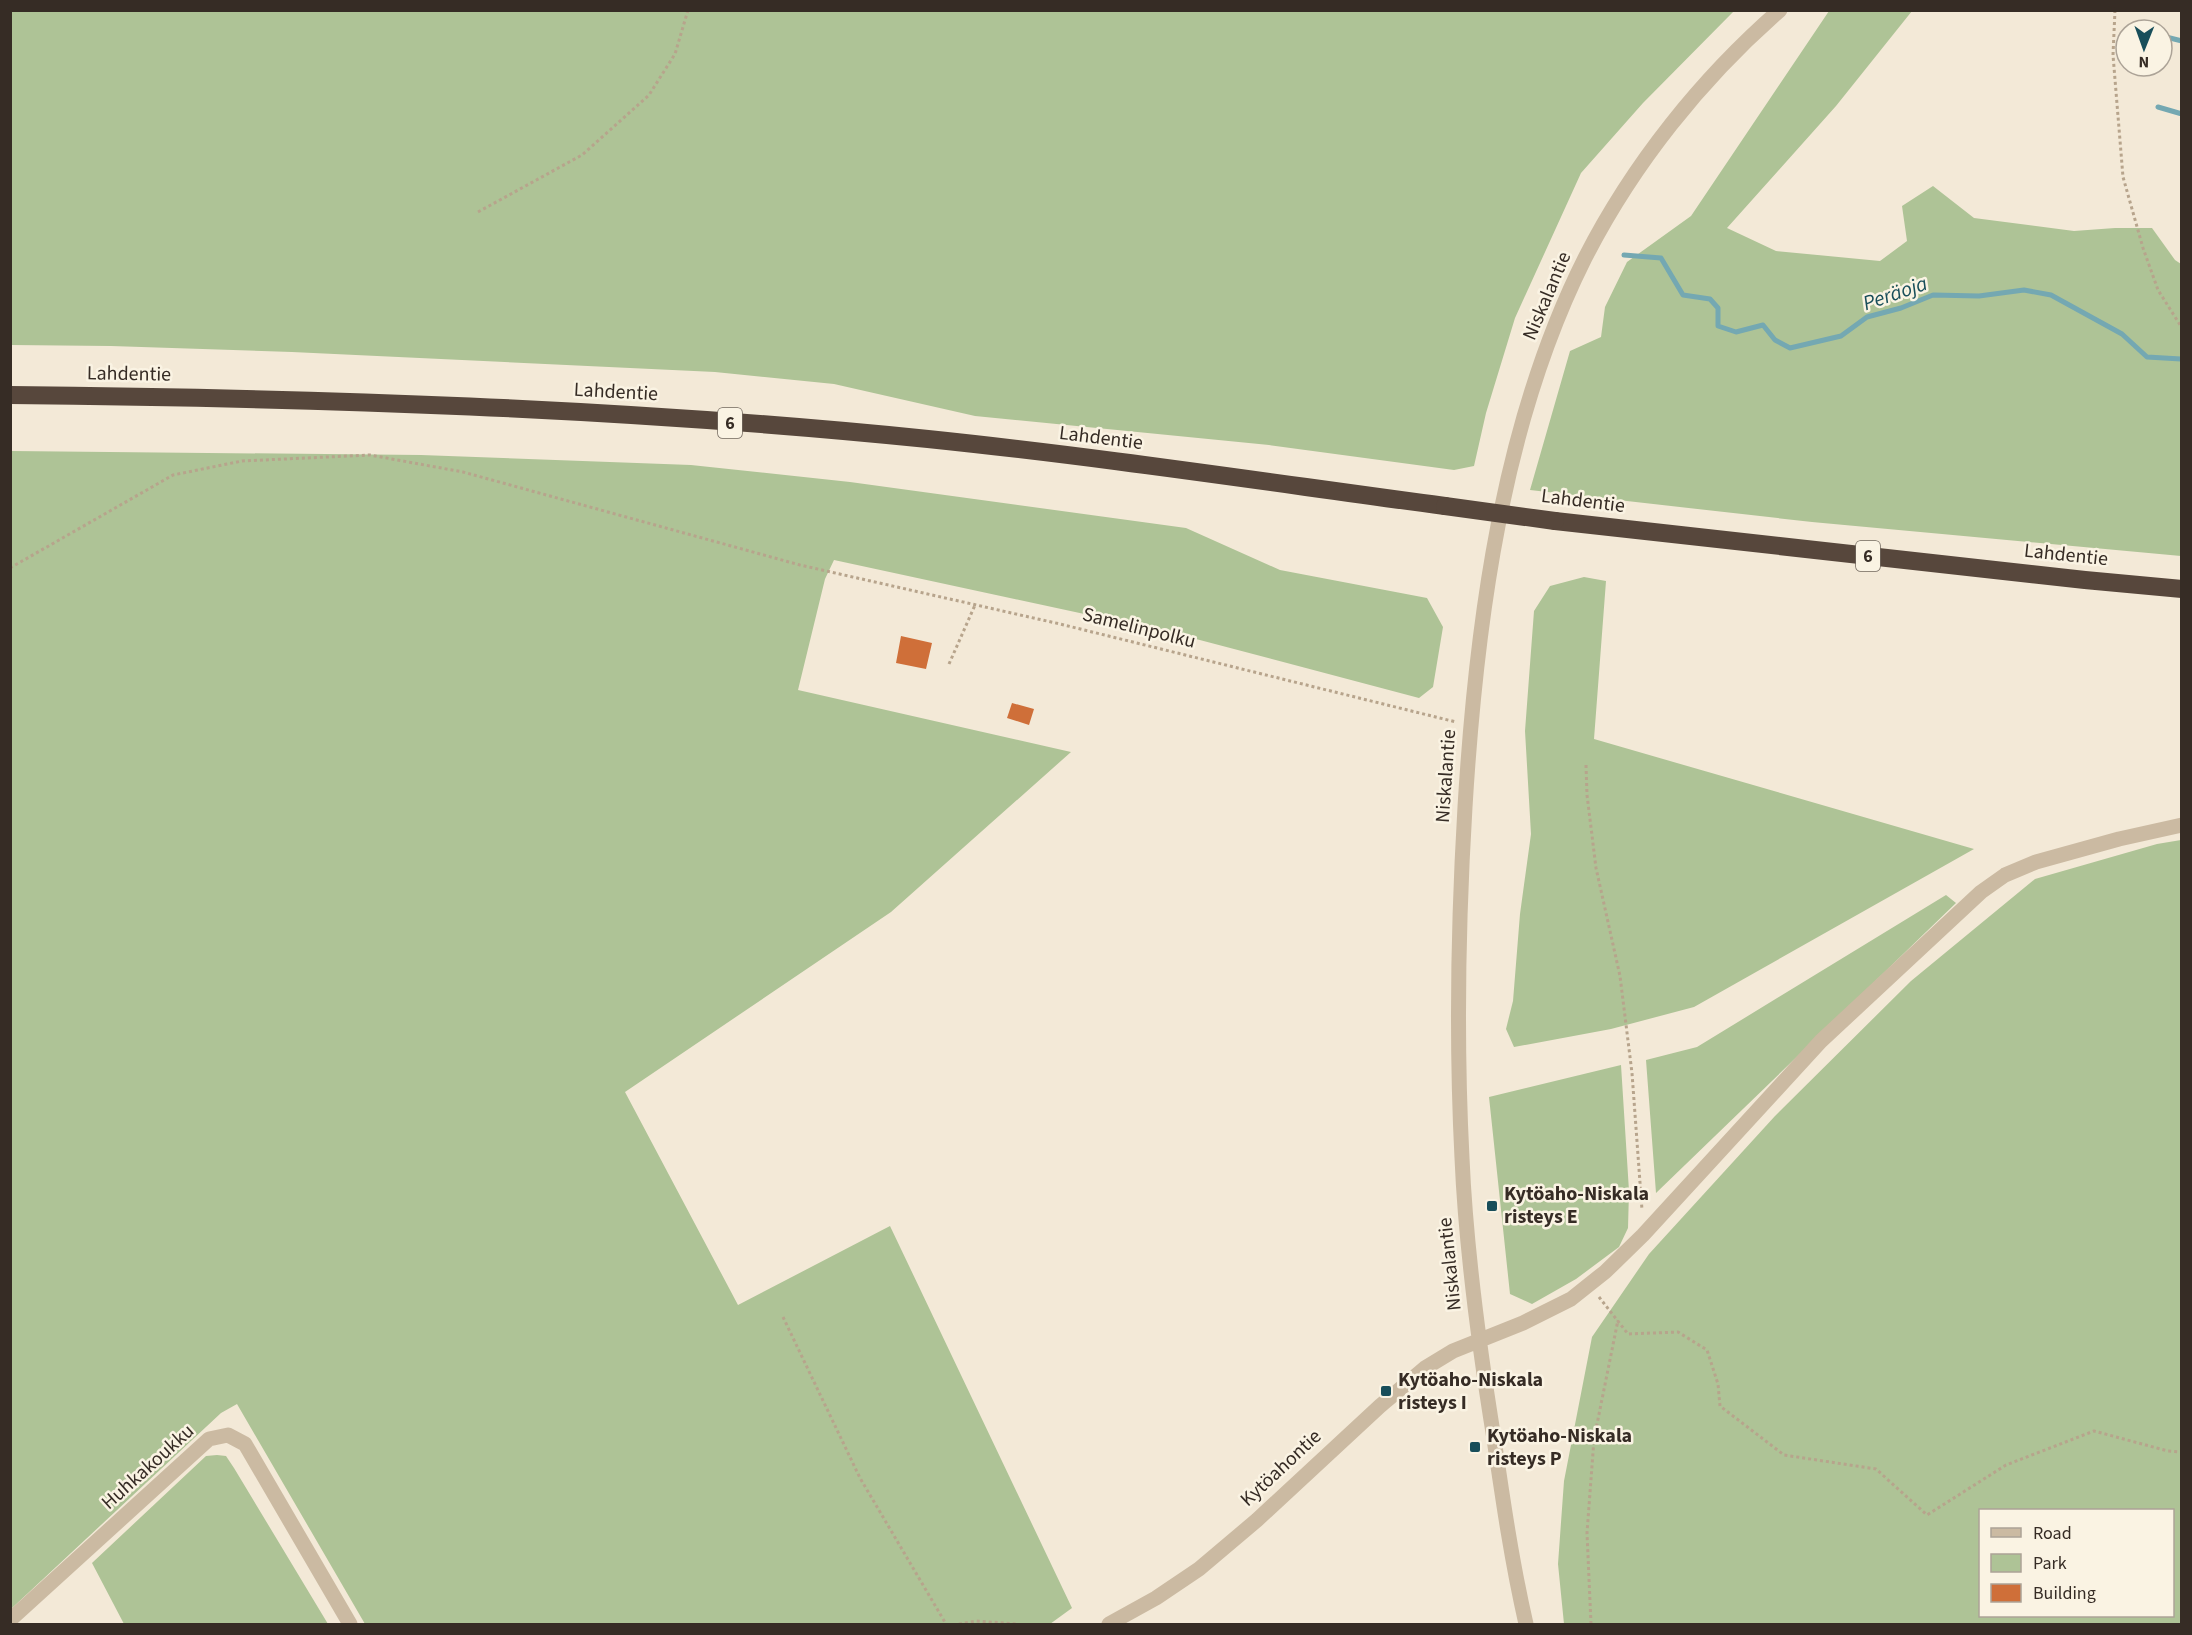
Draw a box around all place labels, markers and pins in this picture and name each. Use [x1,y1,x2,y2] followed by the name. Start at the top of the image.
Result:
[1504,1180,1649,1231] place label: Kytöaho-Niskala risteys E
[1485,1199,1499,1213] marker: Kytöaho-Niskala risteys E
[1398,1366,1543,1417] place label: Kytöaho-Niskala risteys I
[1379,1384,1393,1398] marker: Kytöaho-Niskala risteys I
[1487,1422,1632,1473] place label: Kytöaho-Niskala risteys P
[1468,1440,1482,1454] marker: Kytöaho-Niskala risteys P

